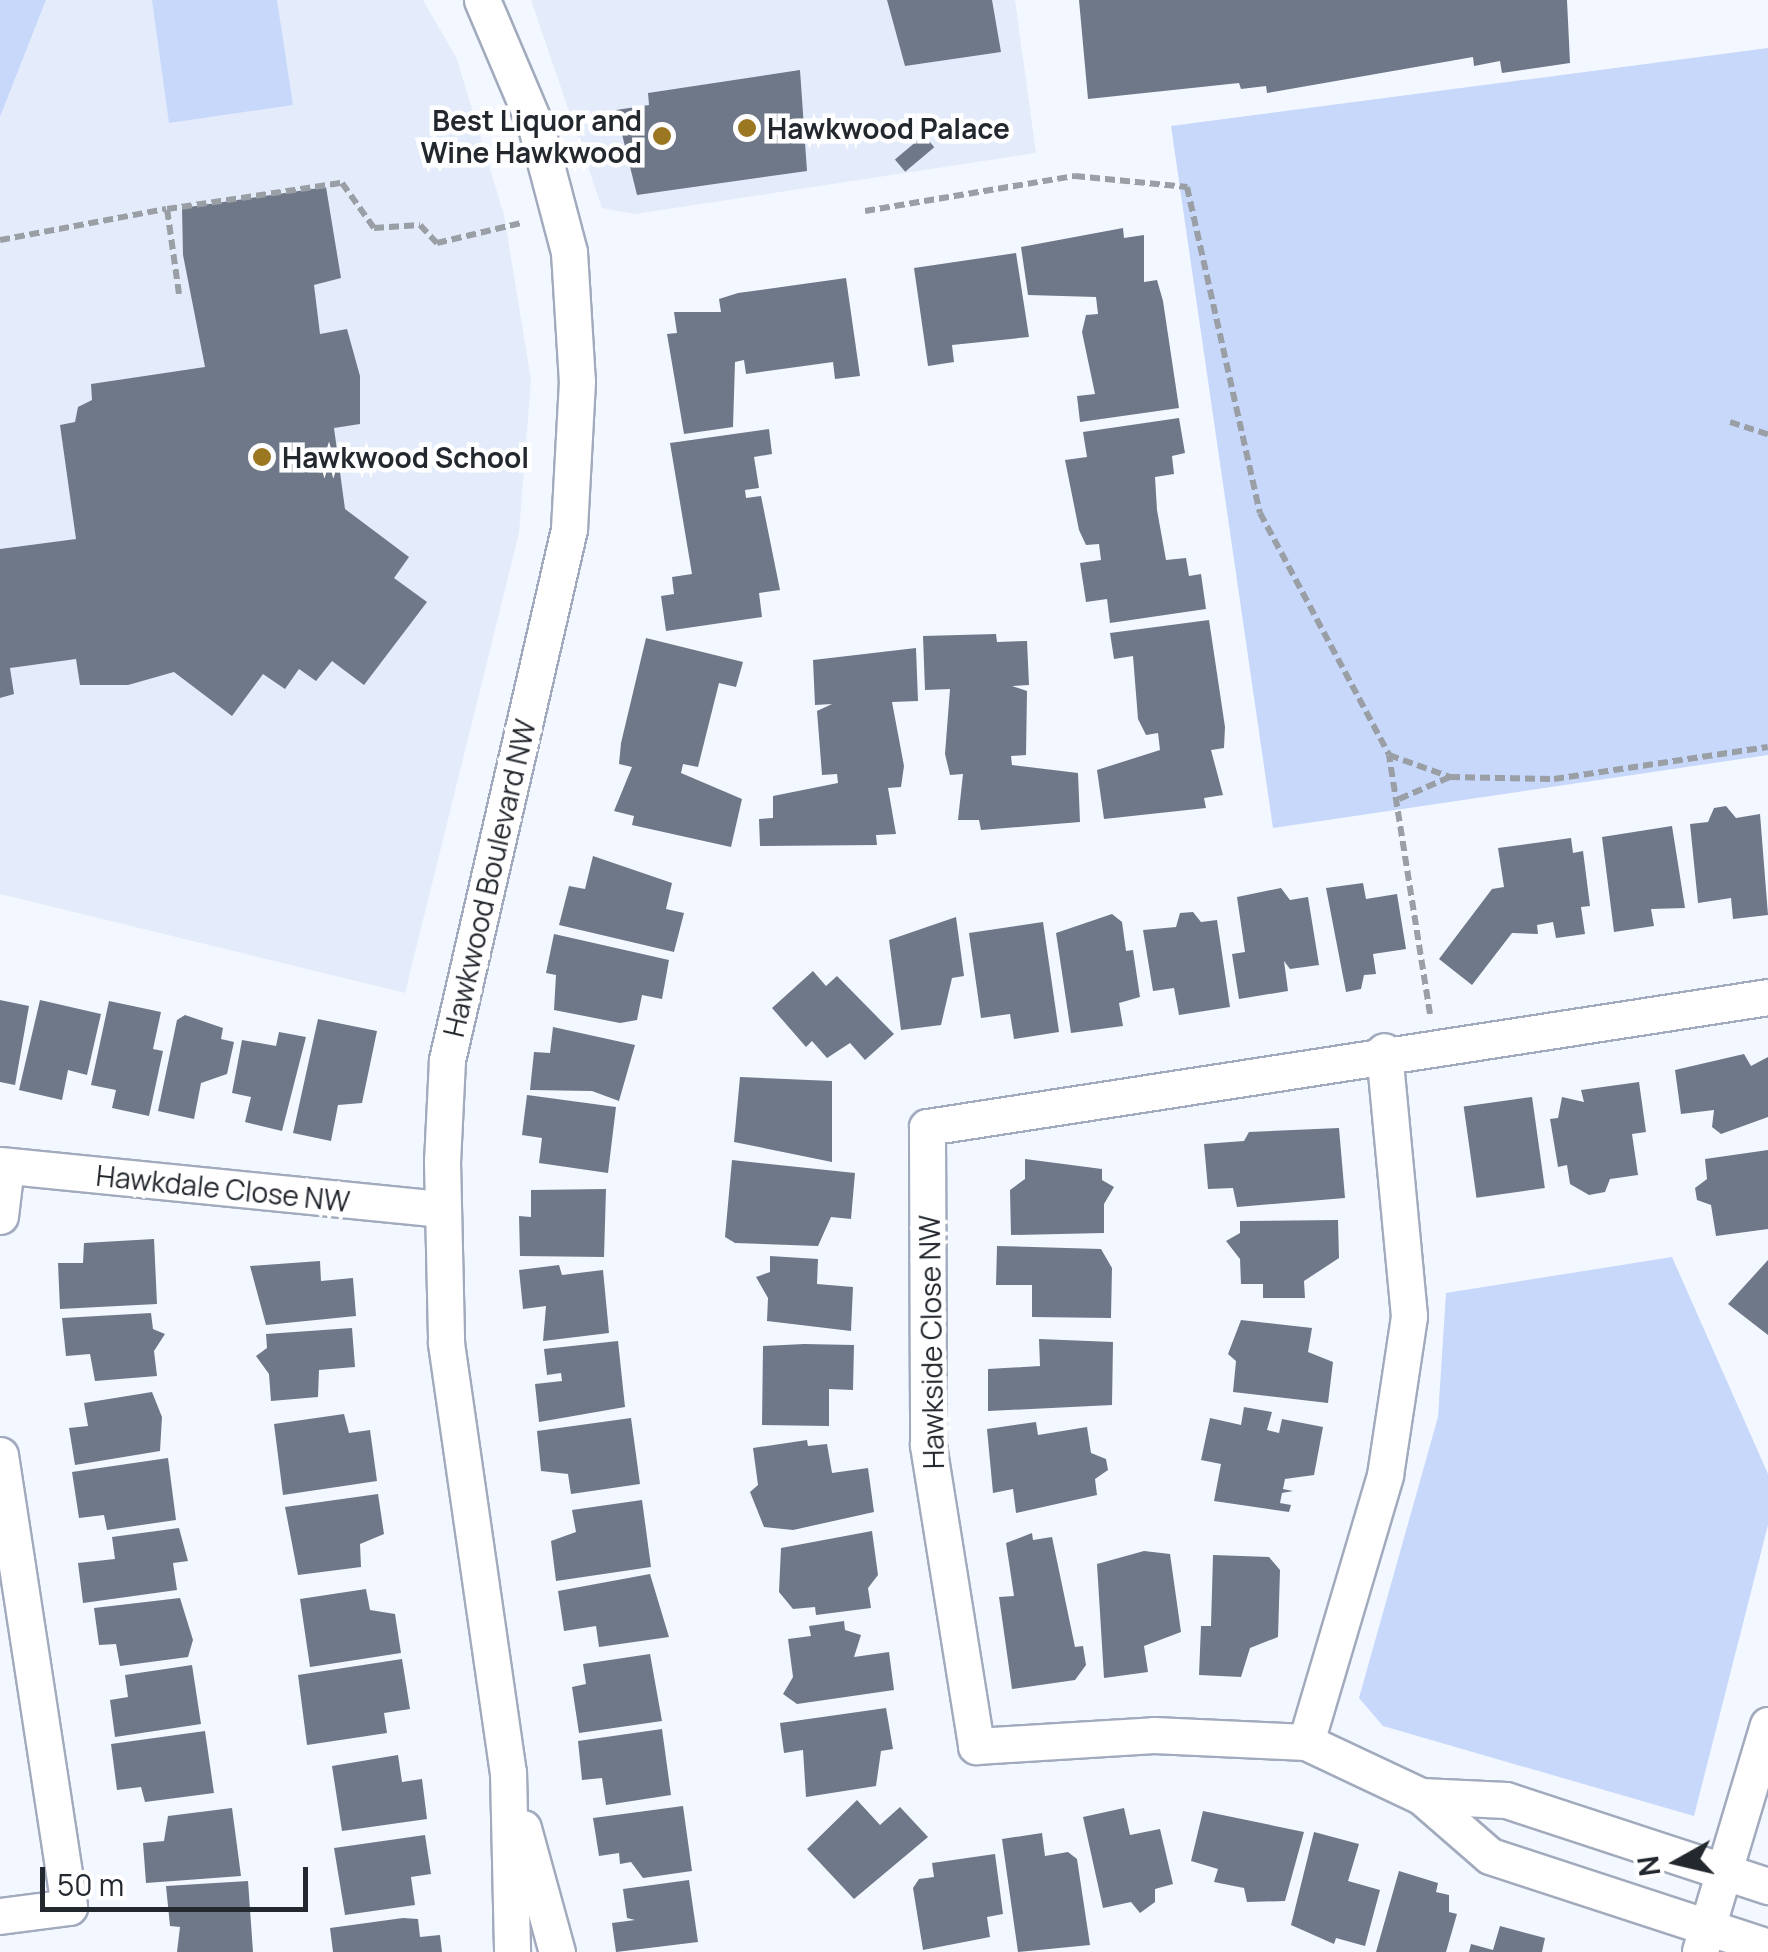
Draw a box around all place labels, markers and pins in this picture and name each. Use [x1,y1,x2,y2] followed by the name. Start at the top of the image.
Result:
[421,103,642,169] place label: Best Liquor and Wine Hawkwood
[767,111,1010,145] place label: Hawkwood Palace
[736,117,758,139] marker: Hawkwood Palace
[651,125,673,147] marker: Best Liquor and Wine Hawkwood
[282,440,529,474] place label: Hawkwood School
[251,446,273,468] marker: Hawkwood School

